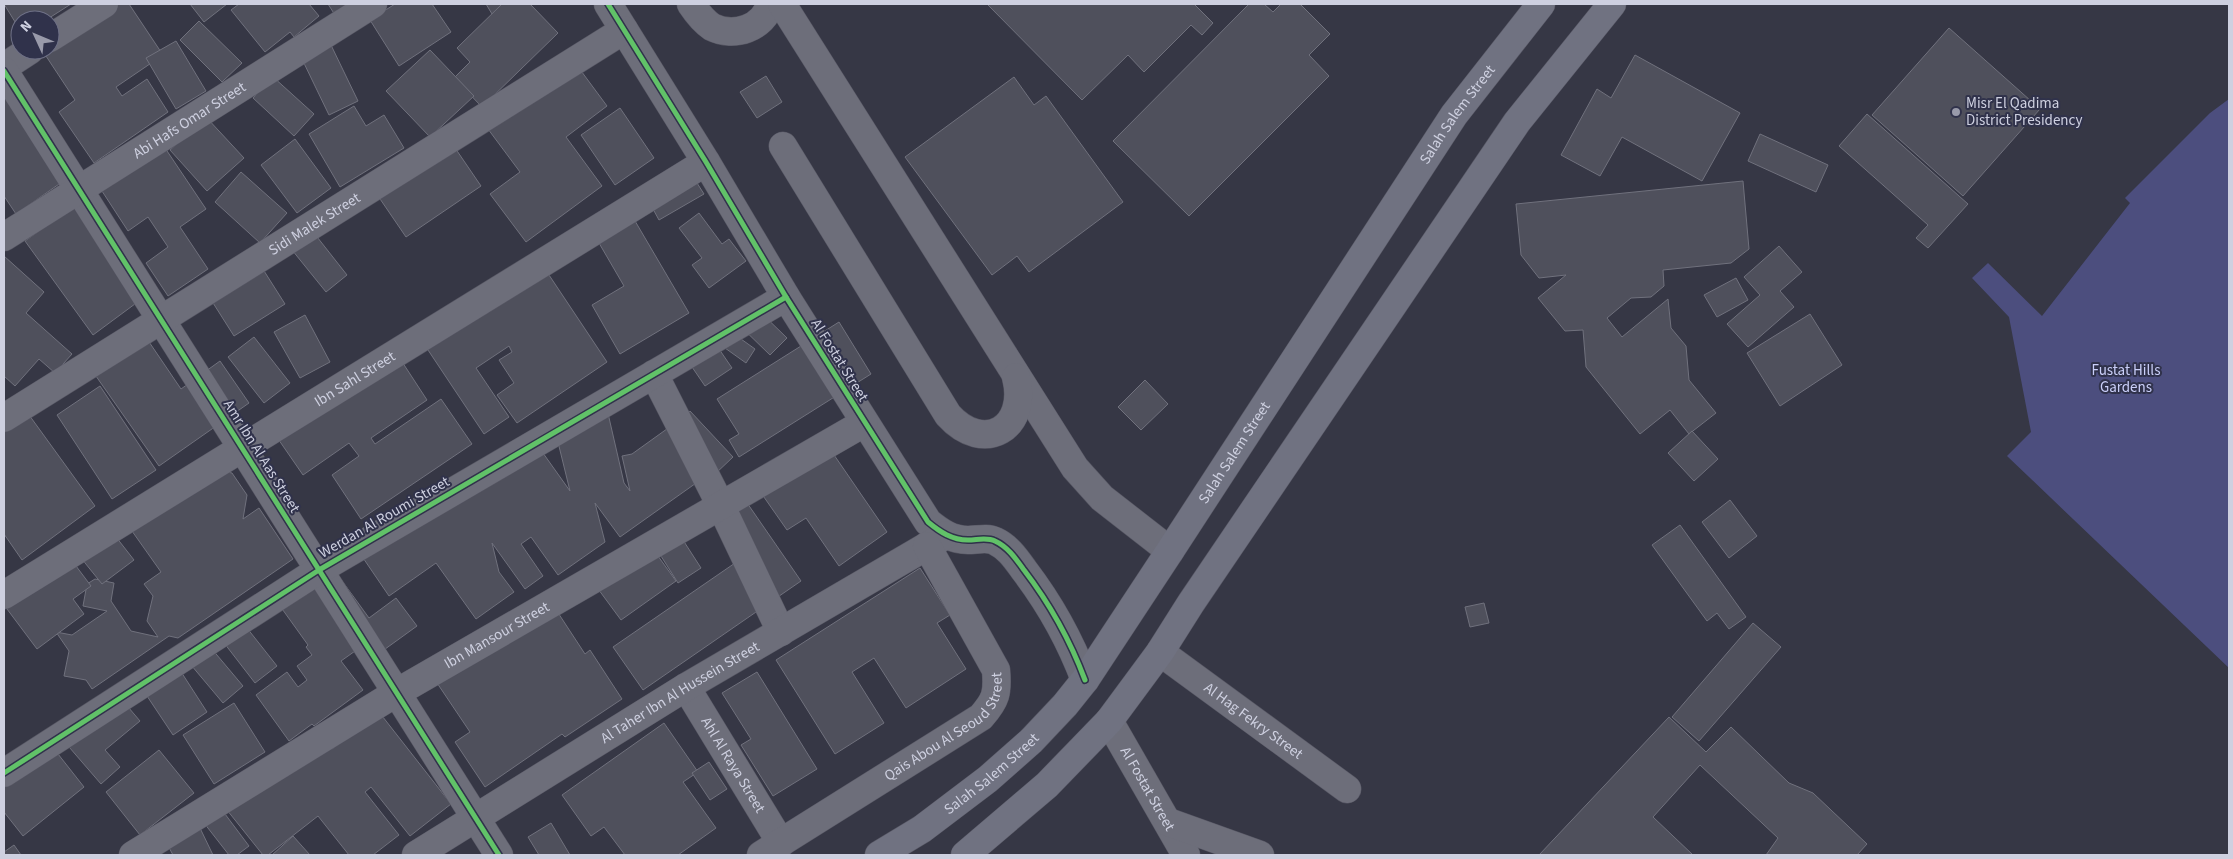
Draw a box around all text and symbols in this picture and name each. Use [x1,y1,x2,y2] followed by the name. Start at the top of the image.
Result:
[10,10,60,60] north arrow
[16,16,37,37] text: N
[1415,61,1500,169] street label: Salah Salem Street
[129,77,250,164] street label: Abi Hafs Omar Street
[1966,93,2083,131] place label: Misr El Qadima District Presidency
[1950,106,1962,118] marker: Misr El Qadima District Presidency
[265,188,364,261] street label: Sidi Malek Street
[806,315,873,406] street label: Al Fostat Street
[310,346,399,412] street label: Ibn Sahl Street
[2092,360,2160,398] park label: Fustat Hills Gardens
[218,396,305,517] street label: Amr Ibn Al Aas Street
[1194,398,1276,508] street label: Salah Salem Street
[315,471,453,563] street label: Werdan Al Roumi Street
[440,597,553,674] street label: Ibn Mansour Street
[596,636,763,749] street label: Al Taher Ibn Al Hussein Street
[880,672,1008,786] street label: Qais Abou Al Seoud Street
[1199,678,1307,764] street label: Al Hag Fekry Street
[696,713,770,817] street label: Ahl Al Raya Street
[940,729,1044,820] street label: Salah Salem Street
[1115,743,1180,835] street label: Al Fostat Street

